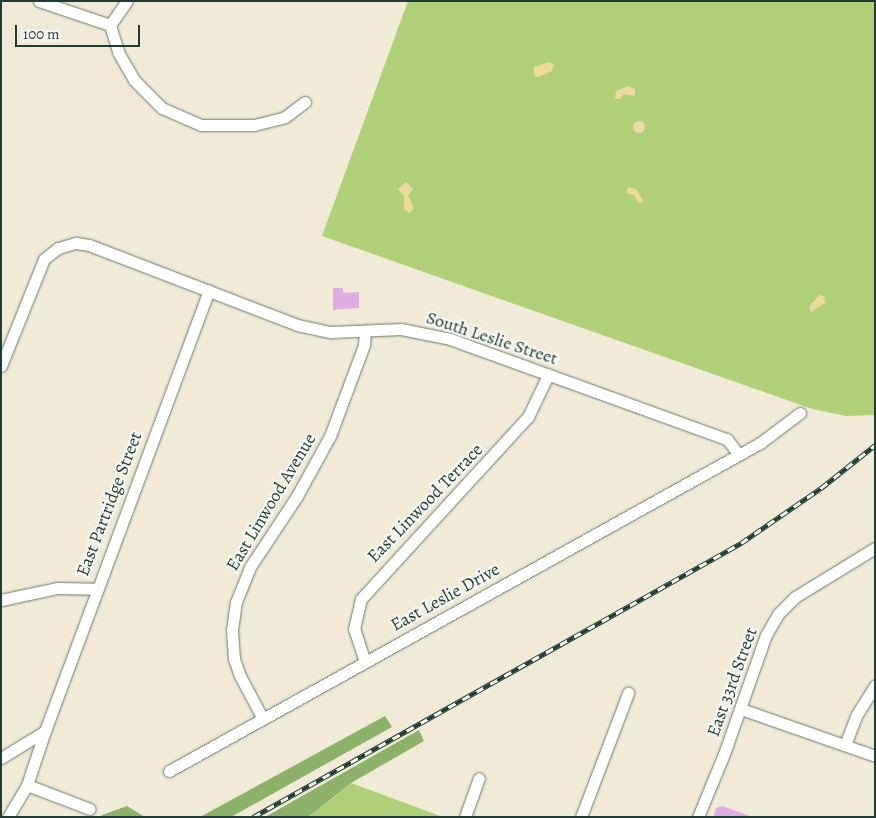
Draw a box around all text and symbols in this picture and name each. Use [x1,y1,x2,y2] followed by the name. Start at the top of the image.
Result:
[18,15,142,47] scale bar
[23,24,60,44] text: 100 m
[424,307,560,369] street label: South Leslie Street
[72,429,146,579] street label: East Partridge Street
[221,429,321,575] street label: East Linwood Avenue
[363,439,487,567] street label: East Linwood Terrace
[387,558,503,636] street label: East Leslie Drive
[702,624,762,740] street label: East 33rd Street

